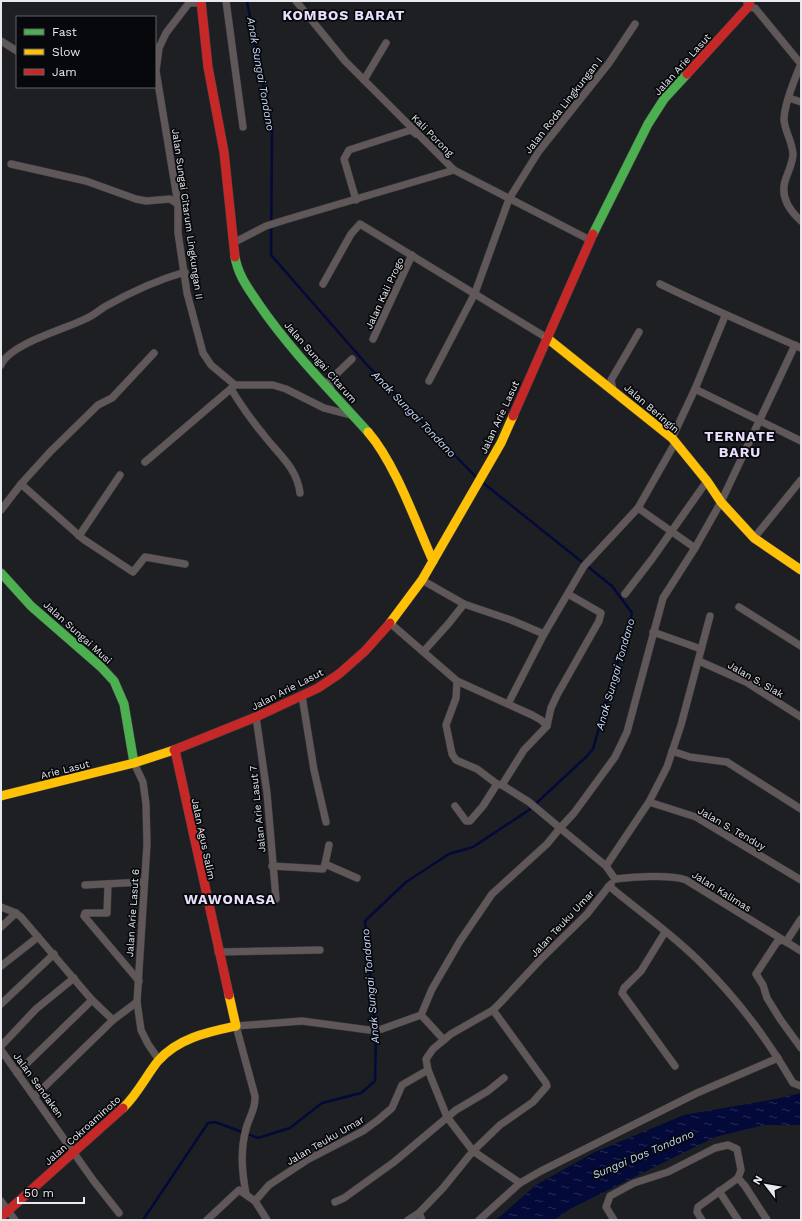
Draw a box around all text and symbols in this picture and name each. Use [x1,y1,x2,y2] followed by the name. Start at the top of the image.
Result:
[283,7,405,23] district label: KOMBOS BARAT
[244,15,277,132] water label: Anak Sungai Tondano
[16,16,156,88] legend
[52,25,77,39] text: Fast
[652,31,713,97] street label: Jalan Arie Lasut
[52,45,80,59] text: Slow
[522,55,604,155] street label: Jalan Roda Lingkungan I
[52,65,77,79] text: Jam
[409,112,456,159] street label: Kali Porong
[170,128,205,300] street label: Jalan Sungai Citarum Lingkungan II
[363,256,406,331] street label: Jalan Kali Progo
[282,319,359,405] street label: Jalan Sungai Citarum
[368,368,458,460] water label: Anak Sungai Tondano
[478,378,521,455] street label: Jalan Arie Lasut
[622,382,681,435] street label: Jalan Beringin
[704,428,776,460] district label: TERNATE BARU
[41,599,114,666] street label: Jalan Sungai Musi
[593,617,638,732] water label: Anak Sungai Tondano
[726,659,786,700] street label: Jalan S. Siak
[250,666,326,712] street label: Jalan Arie Lasut
[40,758,91,781] street label: Arie Lasut
[247,764,268,853] street label: Jalan Arie Lasut 7
[189,797,218,881] street label: Jalan Agus Salim
[696,805,768,853] street label: Jalan S. Tenduy
[124,869,141,957] street label: Jalan Arie Lasut 6
[690,869,753,914] street label: Jalan Kalimas
[528,888,596,959] street label: Jalan Teuku Umar
[184,891,276,907] district label: WAWONASA
[359,928,382,1045] water label: Anak Sungai Tondano
[11,1051,66,1120] street label: Jalan Sendaken
[42,1093,122,1167] street label: Jalan Cokroaminoto
[285,1114,366,1167] street label: Jalan Teuku Umar
[590,1127,696,1182] water label: Sungai Das Tondano
[746,1165,786,1205] north arrow
[750,1173,766,1187] text: N
[18,1179,84,1205] scale bar
[24,1186,54,1200] text: 50 m

